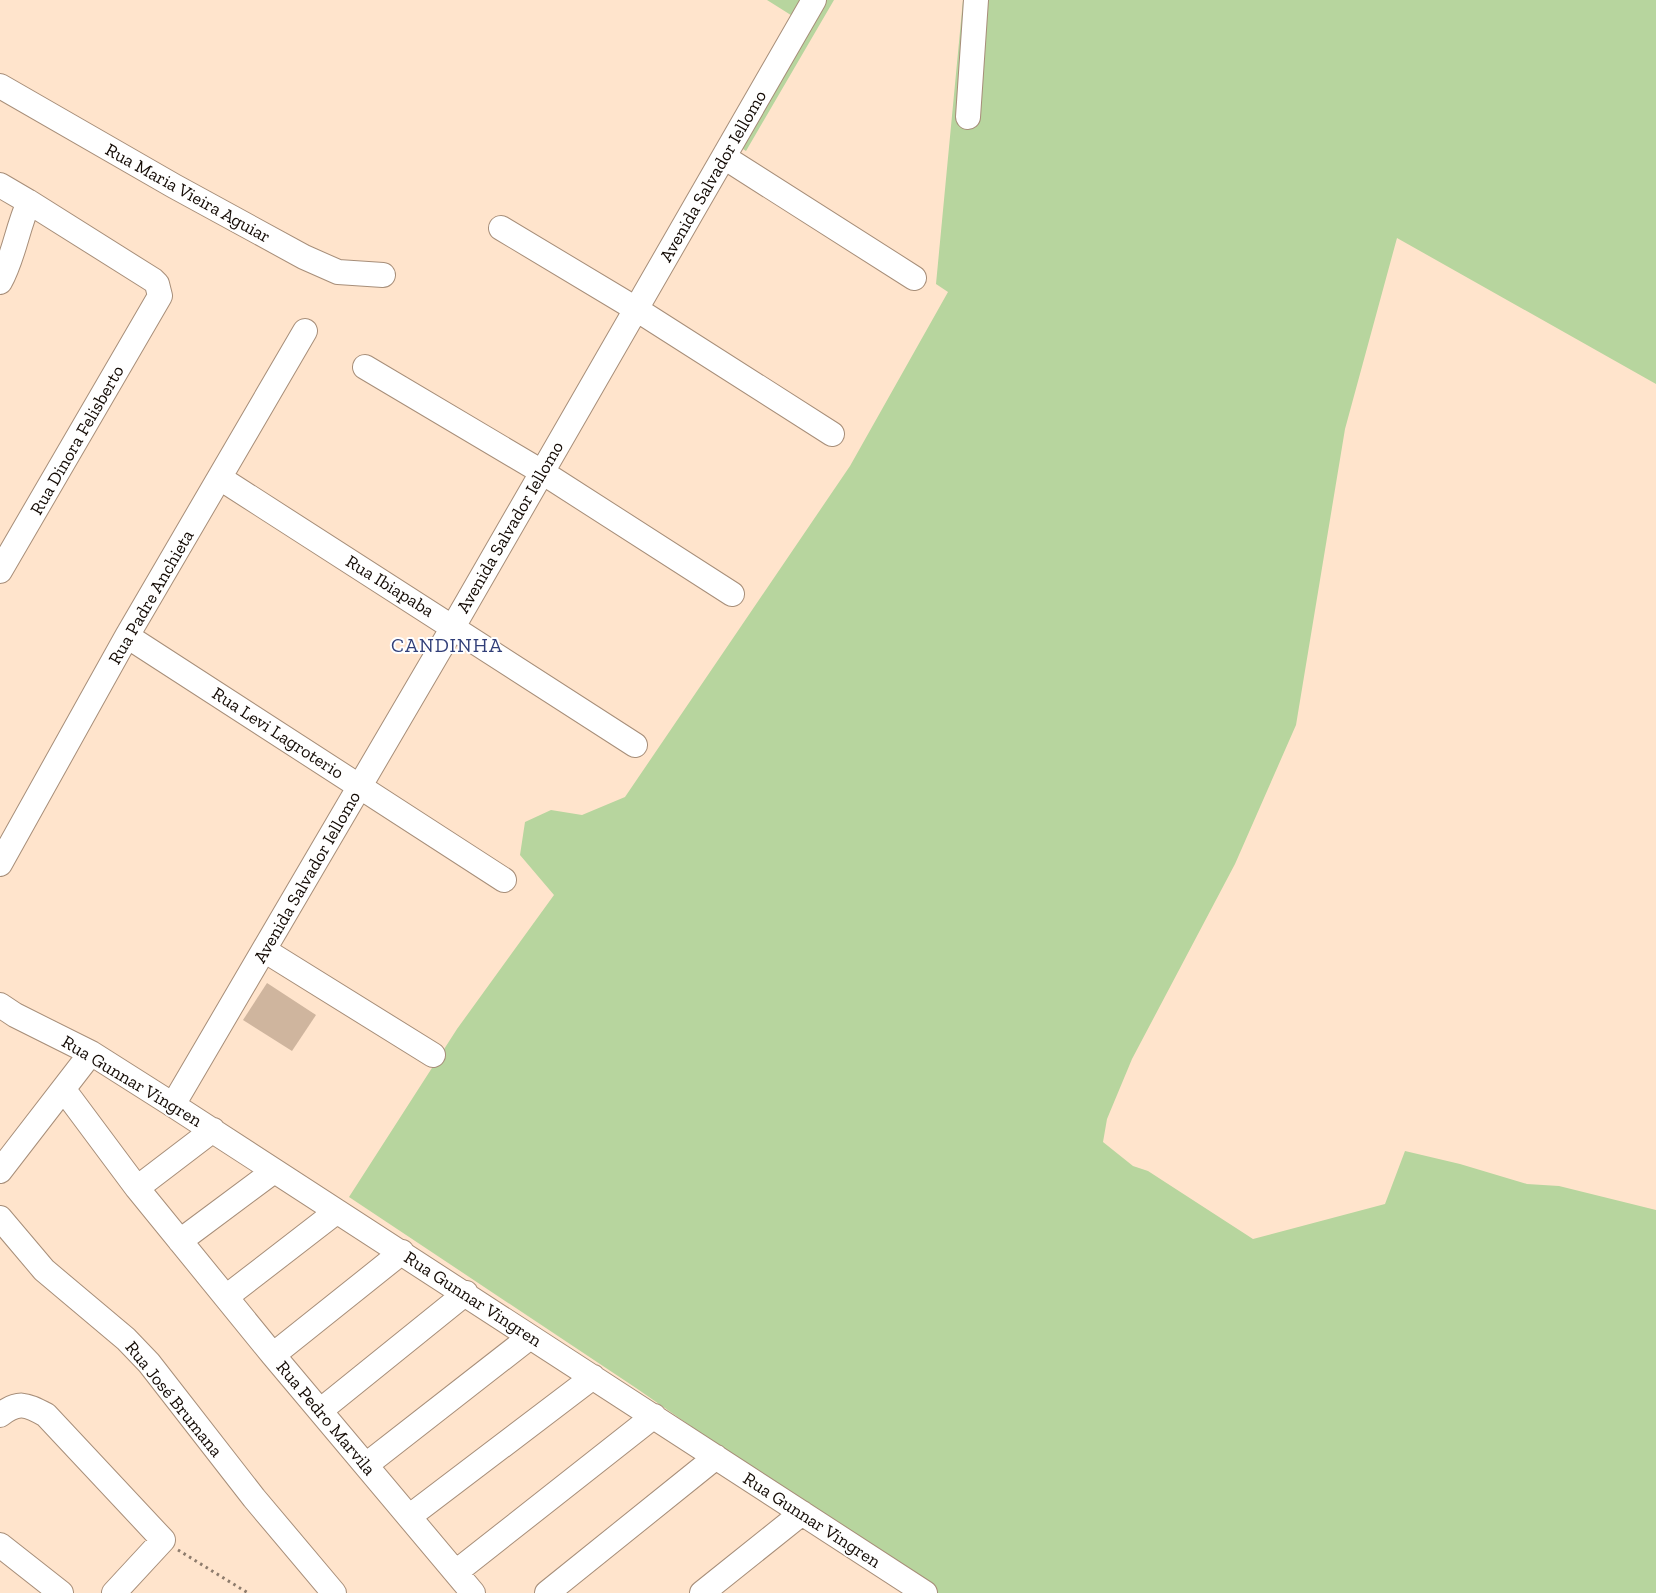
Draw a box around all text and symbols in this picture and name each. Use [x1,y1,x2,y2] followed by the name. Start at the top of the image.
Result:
[655,86,771,266] street label: Avenida Salvador Iellomo
[102,138,274,248] street label: Rua Maria Vieira Aguiar
[25,361,129,519] street label: Rua Dinora Felisberto
[452,437,568,617] street label: Avenida Salvador Iellomo
[104,526,199,668] street label: Rua Padre Anchieta
[342,550,438,622] street label: Rua Ibiapaba
[391,633,503,657] district label: CANDINHA
[208,682,348,784] street label: Rua Levi Lagroterio
[249,787,365,967] street label: Avenida Salvador Iellomo
[58,1031,207,1132] street label: Rua Gunnar Vingren
[400,1246,546,1352] street label: Rua Gunnar Vingren
[121,1337,228,1462] street label: Rua José Brumana
[272,1356,381,1480] street label: Rua Pedro Marvila
[739,1467,885,1573] street label: Rua Gunnar Vingren

